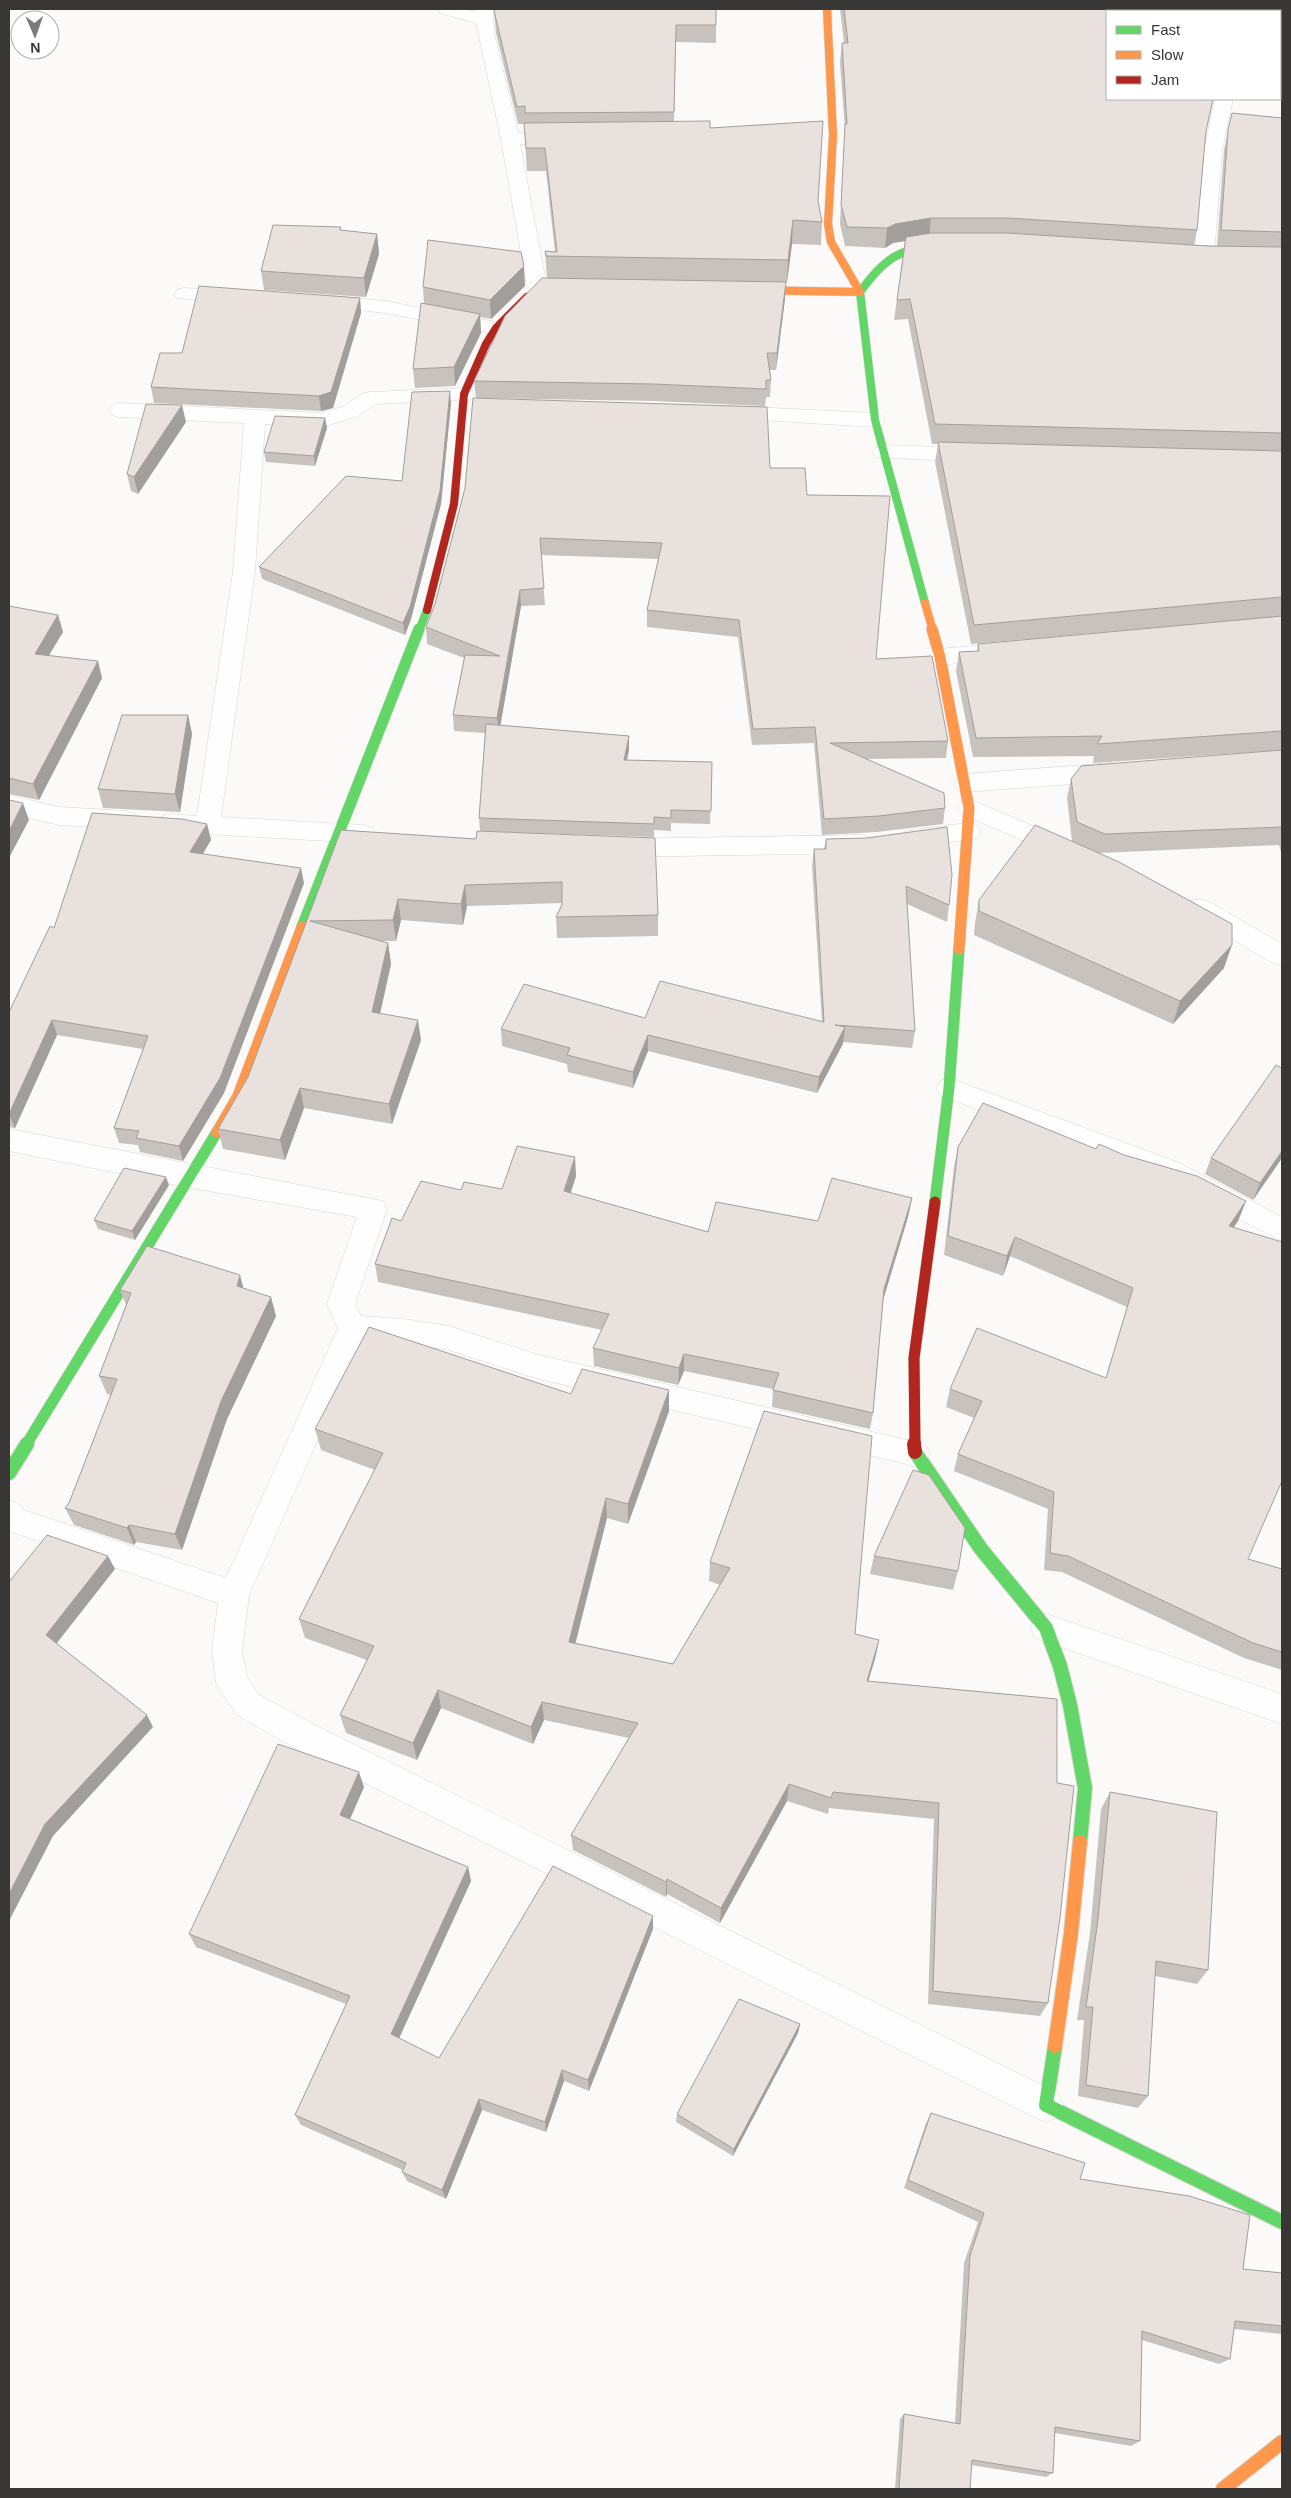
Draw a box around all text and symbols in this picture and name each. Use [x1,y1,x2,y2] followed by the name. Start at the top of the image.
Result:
[10,10,60,60] north arrow
[1106,10,1281,100] legend
[1151,21,1181,38] text: Fast
[30,40,41,56] text: N
[1151,46,1184,63] text: Slow
[1151,71,1179,88] text: Jam

